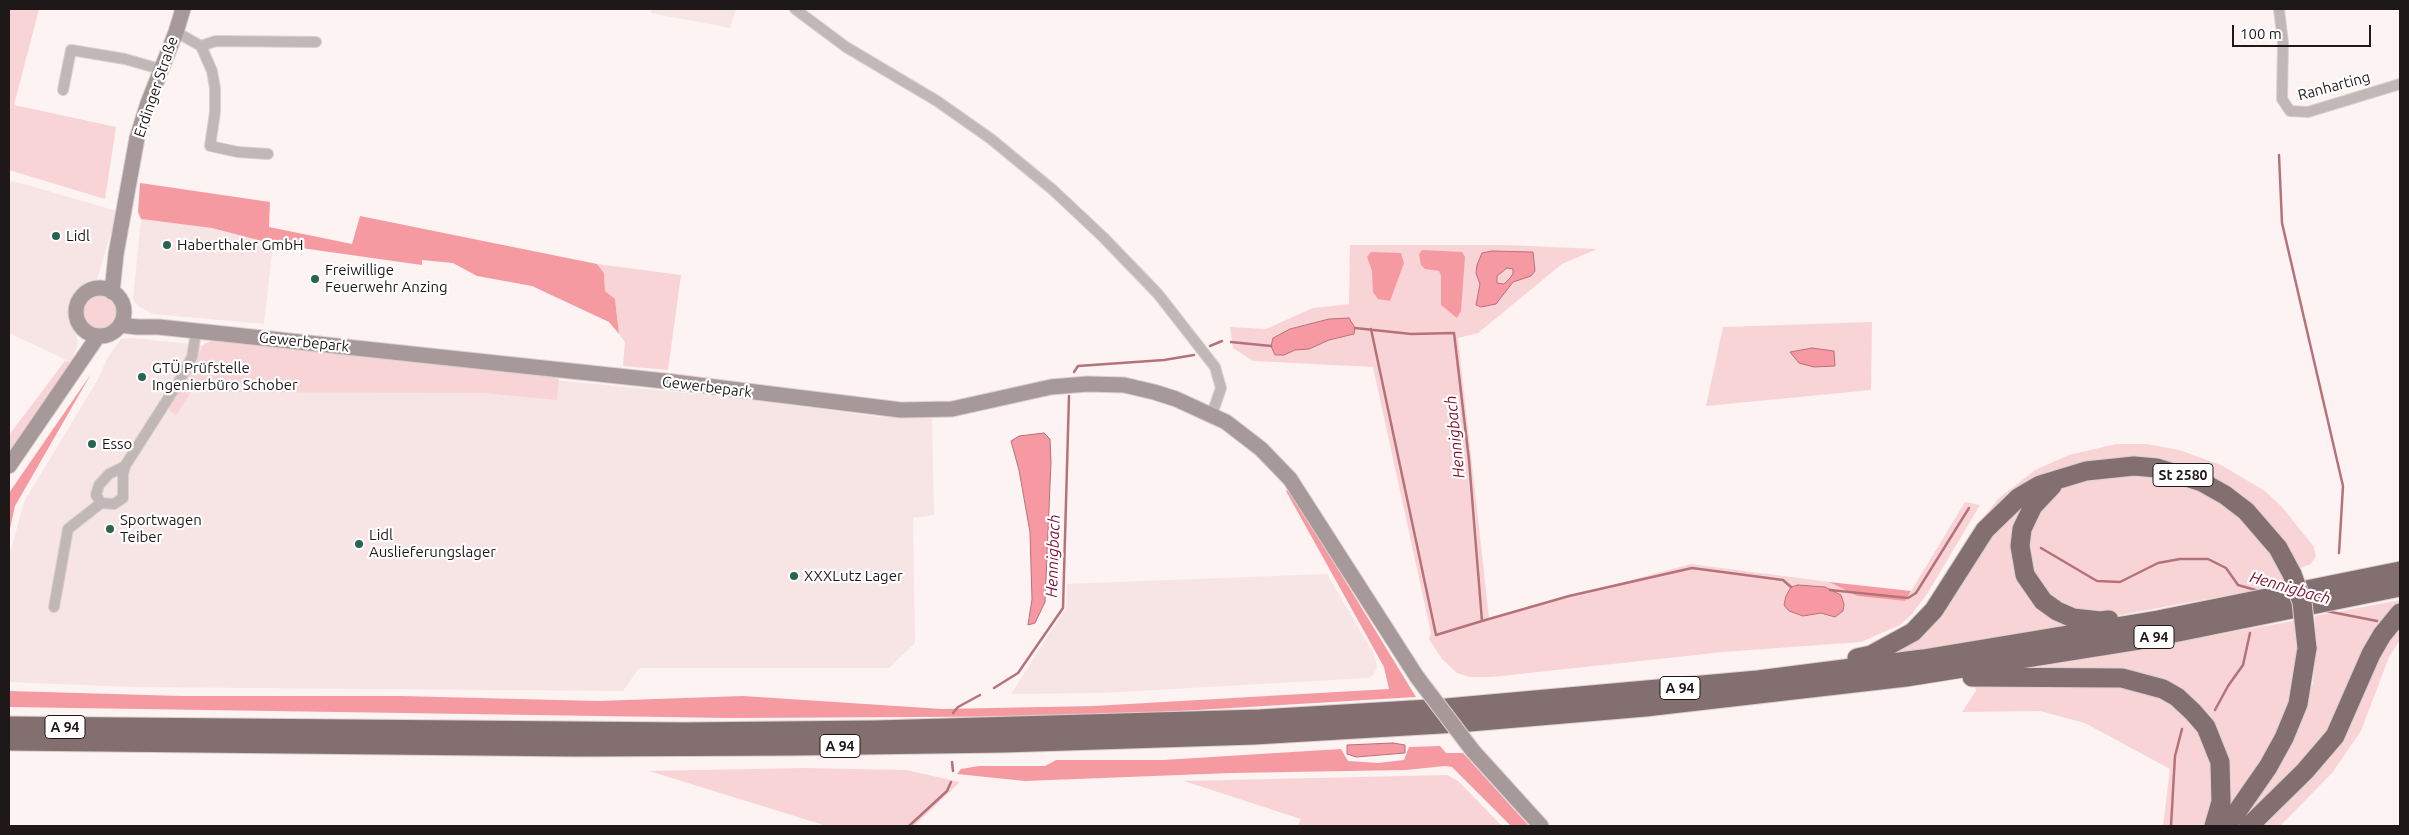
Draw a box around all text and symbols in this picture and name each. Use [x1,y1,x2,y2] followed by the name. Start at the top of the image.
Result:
[2234,15,2373,47] scale bar
[2240,25,2282,42] text: 100 m
[130,34,182,140] street label: Erdinger Straße
[2296,68,2372,104] street label: Ranharting
[66,227,90,245] place label: Lidl
[50,230,62,242] marker: Lidl
[177,236,304,254] place label: Haberthaler GmbH
[161,239,173,251] marker: Haberthaler GmbH
[325,261,448,296] place label: Freiwillige Feuerwehr Anzing
[309,273,321,285] marker: Freiwillige Feuerwehr Anzing
[258,328,350,356] street label: Gewerbepark
[152,359,298,394] place label: GTÜ Prüfstelle Ingenierbüro Schober
[136,371,148,383] marker: GTÜ Prüfstelle Ingenierbüro Schober
[661,373,753,401] street label: Gewerbepark
[1441,395,1469,479] water label: Hennigbach
[102,435,132,453] place label: Esso
[86,438,98,450] marker: Esso
[2153,464,2213,486] road number: St 2580
[120,511,202,546] place label: Sportwagen Teiber
[1042,514,1064,598] water label: Hennigbach
[104,523,116,535] marker: Sportwagen Teiber
[369,526,496,561] place label: Lidl Auslieferungslager
[353,538,365,550] marker: Lidl Auslieferungslager
[804,567,903,585] place label: XXXLutz Lager
[2247,567,2333,609] water label: Hennigbach
[788,570,800,582] marker: XXXLutz Lager
[2134,626,2174,649] road number: A 94
[1660,676,1700,700] road number: A 94
[45,716,85,739] road number: A 94
[820,734,860,758] road number: A 94

